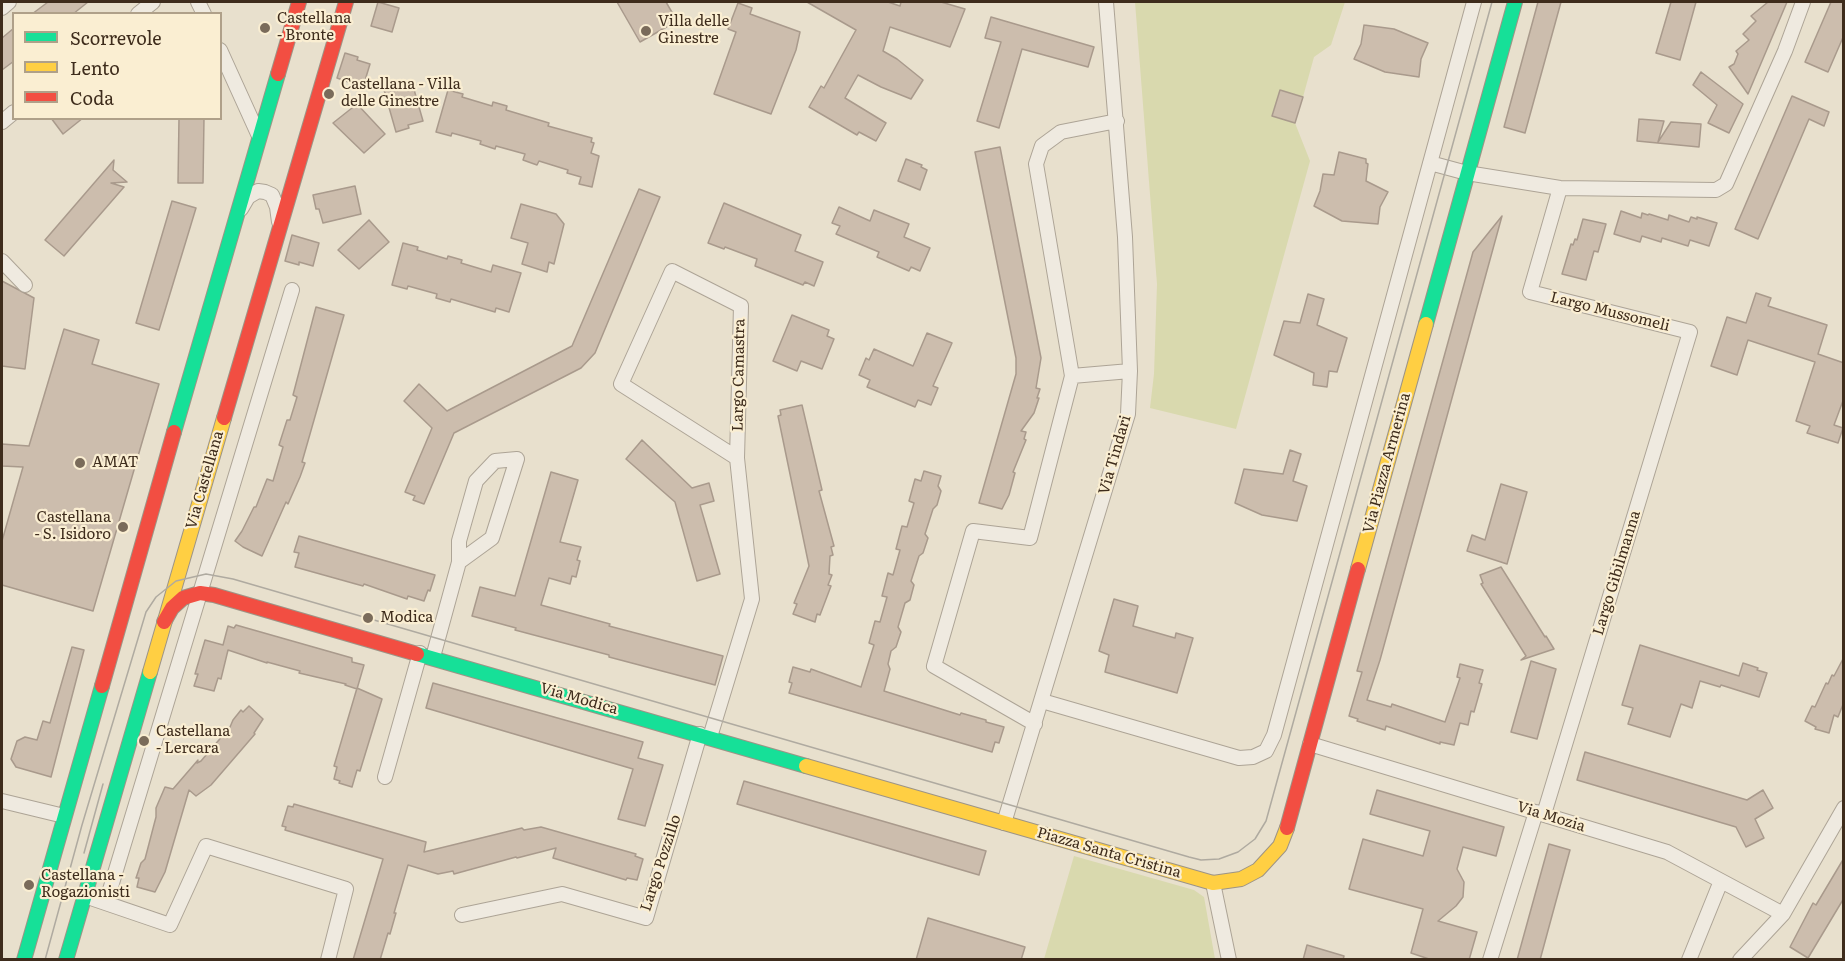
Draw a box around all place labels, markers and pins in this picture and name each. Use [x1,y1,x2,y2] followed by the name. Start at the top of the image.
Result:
[277,10,351,45] place label: Castellana - Bronte
[658,13,729,48] place label: Villa delle Ginestre
[258,21,272,35] marker: Castellana - Bronte
[639,24,653,38] marker: Villa delle Ginestre
[341,76,461,111] place label: Castellana - Villa delle Ginestre
[322,87,336,101] marker: Castellana - Villa delle Ginestre
[92,454,139,472] place label: AMAT
[73,456,87,470] marker: AMAT
[34,509,111,544] place label: Castellana - S. Isidoro
[116,520,130,534] marker: Castellana - S. Isidoro
[380,609,433,627] place label: Modica
[361,611,375,625] marker: Modica
[156,723,230,758] place label: Castellana - Lercara
[137,734,151,748] marker: Castellana - Lercara
[41,867,130,902] place label: Castellana - Rogazionisti
[22,878,36,892] marker: Castellana - Rogazionisti

